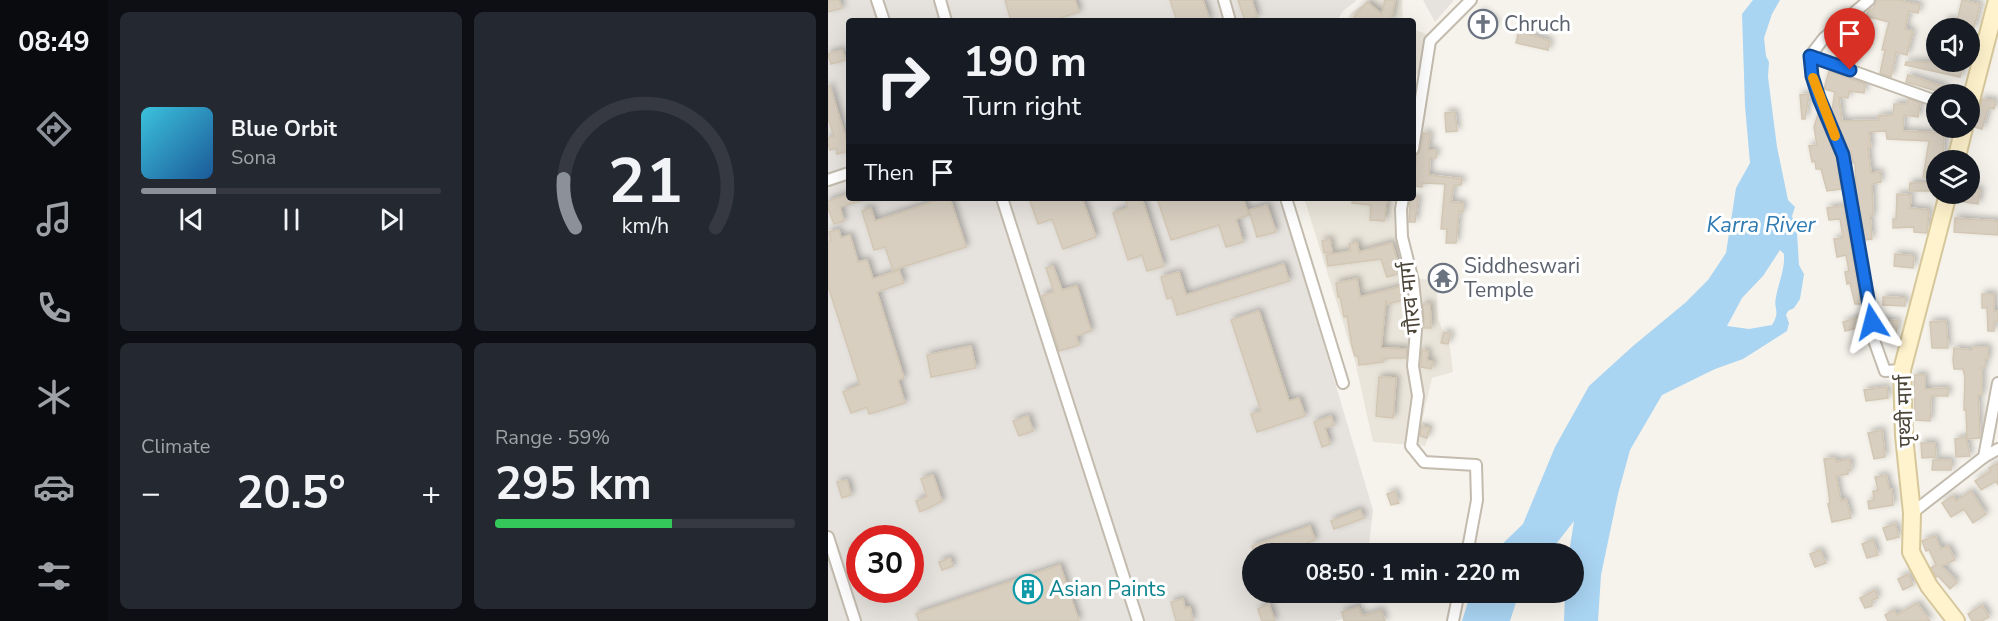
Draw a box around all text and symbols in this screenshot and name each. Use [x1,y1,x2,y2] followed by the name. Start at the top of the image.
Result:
[1467,8,1499,40] church icon: Chruch
[1824,8,1875,70] pin
[1504,10,1571,38] place label: Chruch
[1833,17,1866,50] icon: arrive
[1926,18,1980,204] map controls
[1926,18,1980,72] button: sound
[18,24,90,61] text: 08:49
[963,34,1087,91] text: 190 m
[864,42,942,120] icon: right
[1926,84,1980,138] button: search
[963,88,1081,125] text: Turn right
[33,108,75,150] icon: directions
[231,114,337,144] text: Blue Orbit
[608,140,682,225] text: 21
[231,144,276,171] text: Sona
[1926,150,1980,204] button: layers
[926,156,959,189] icon: arrive
[864,158,914,188] text: Then
[33,198,75,240] icon: music
[175,203,208,236] icon: previous
[275,203,308,236] icon: pause
[375,203,408,236] icon: next
[1707,210,1817,240] water label: Karra River
[621,212,669,242] text: km/h
[1464,252,1580,304] place label: Siddheswari Temple
[1392,259,1428,336] street label: गौरव मार्ग
[1427,262,1459,294] temple icon: Siddheswari Temple
[33,287,75,329] icon: phone
[1840,290,1904,354] position arrow
[1890,373,1920,448] street label: पृथ्वी मार्ग
[33,376,75,418] icon: climate
[495,424,610,451] text: Range · 59%
[141,433,210,460] text: Climate
[495,454,652,515] text: 295 km
[236,463,346,524] text: 20.5°
[33,466,75,508] icon: car
[141,471,161,516] text: −
[421,471,441,516] text: +
[846,525,924,603] speed limit sign: 30
[33,555,75,597] icon: filters
[1306,558,1520,588] text: 08:50 · 1 min · 220 m
[1012,573,1044,605] building icon: Asian Paints
[1049,575,1166,603] place label: Asian Paints

